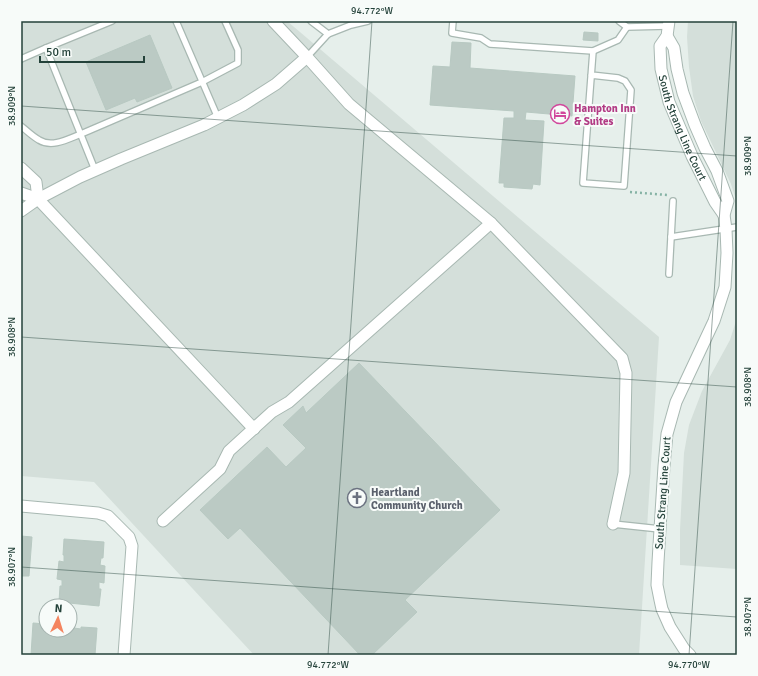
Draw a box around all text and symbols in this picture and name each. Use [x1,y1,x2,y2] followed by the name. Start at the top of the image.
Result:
[351,5,393,17] text: 94.772°W
[40,38,144,64] scale bar
[46,45,71,60] text: 50 m
[656,73,710,183] street label: South Strang Line Court
[6,86,18,126] text: 38.909°N
[574,102,636,128] place label: Hampton Inn & Suites
[549,103,571,125] hotel icon: Hampton Inn & Suites
[742,136,754,176] text: 38.909°N
[6,317,18,357] text: 38.908°N
[742,367,754,407] text: 38.908°N
[653,436,673,550] street label: South Strang Line Court
[371,486,463,512] place label: Heartland Community Church
[346,487,368,509] church icon: Heartland Community Church
[6,547,18,587] text: 38.907°N
[742,597,754,637] text: 38.907°N
[38,598,78,638] north arrow
[54,602,63,615] text: N
[307,659,349,671] text: 94.772°W
[668,659,710,671] text: 94.770°W

